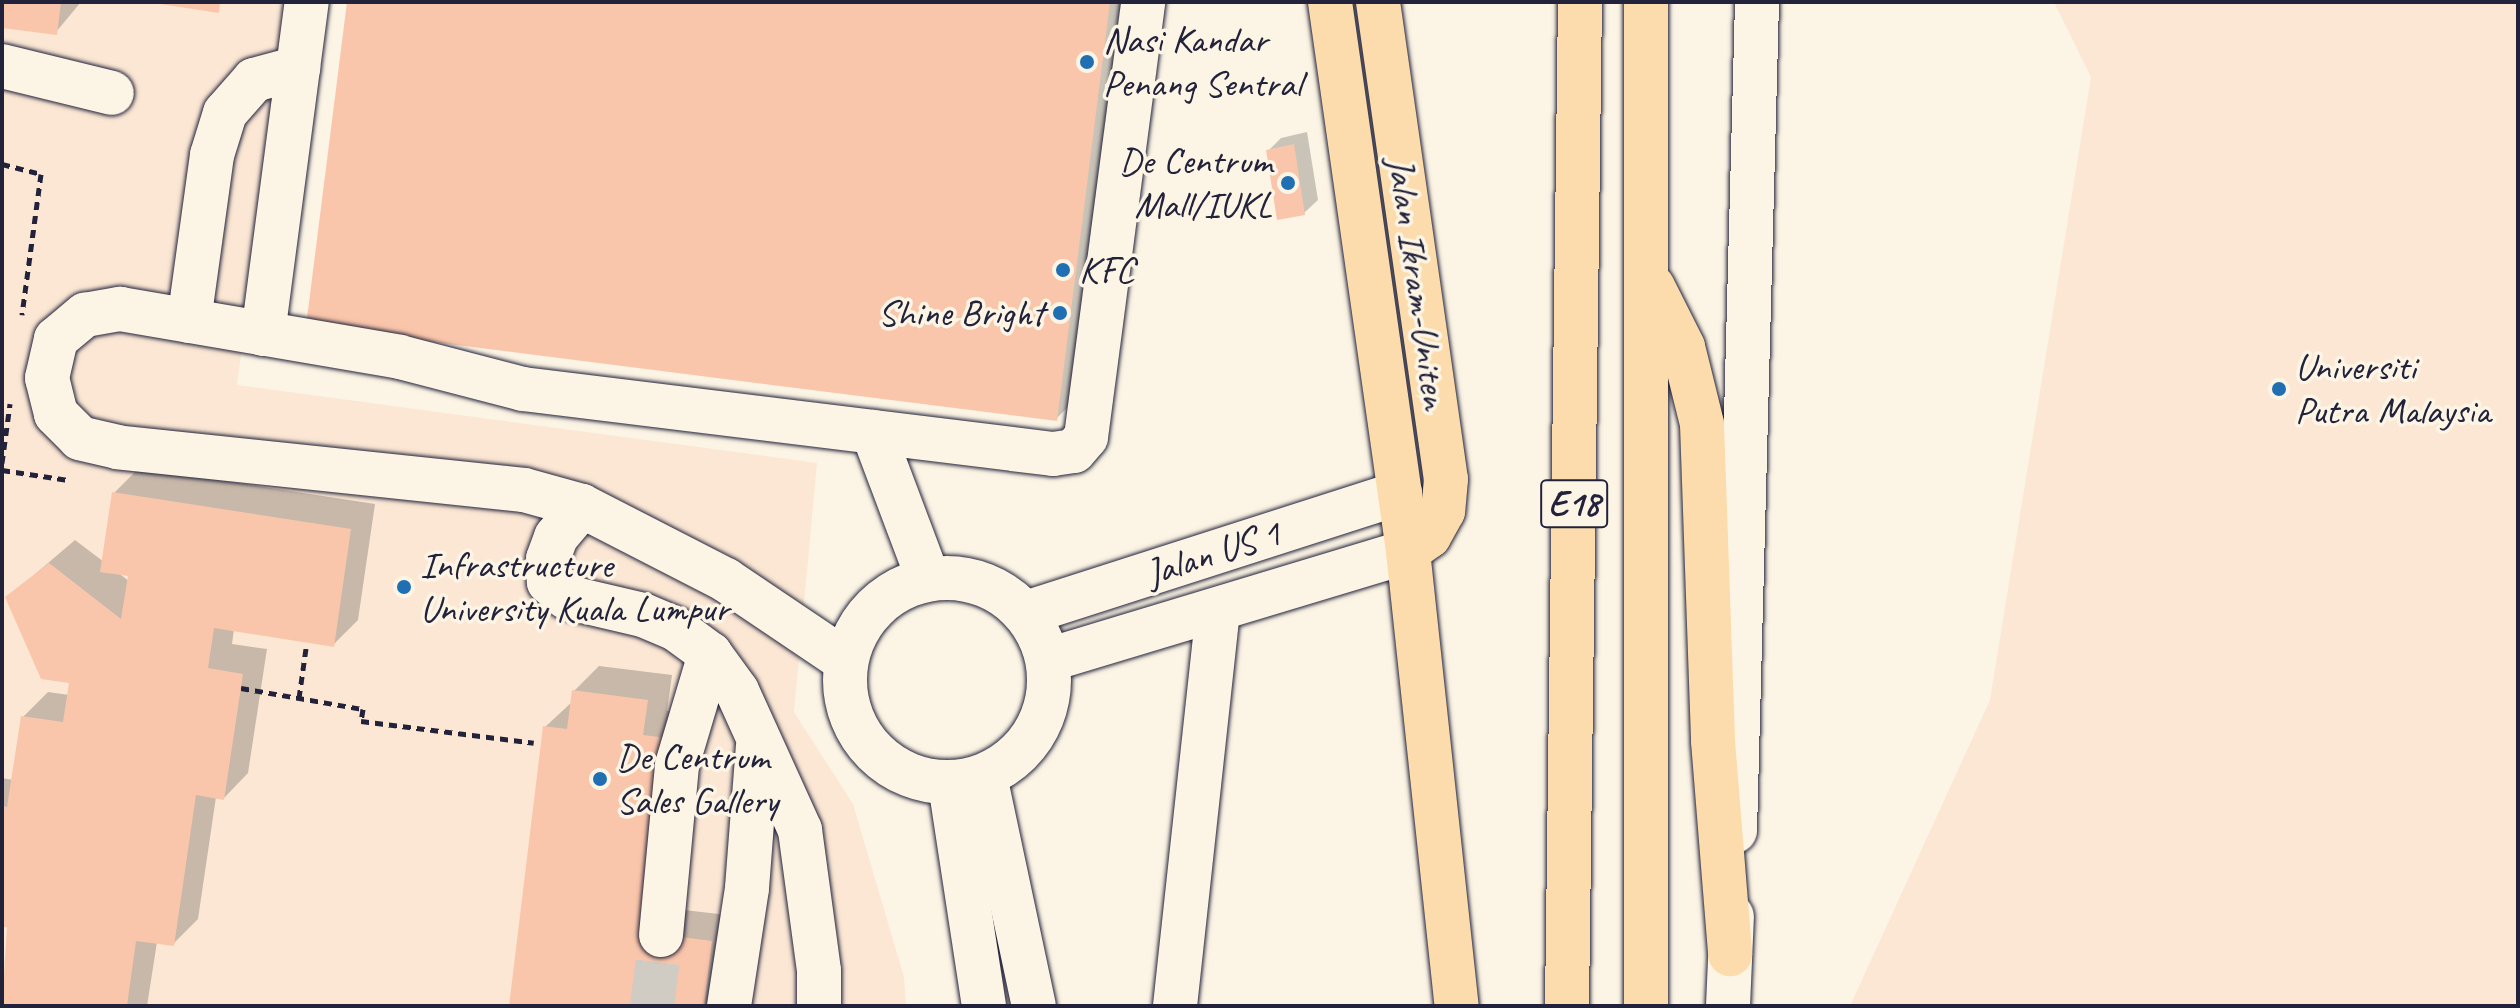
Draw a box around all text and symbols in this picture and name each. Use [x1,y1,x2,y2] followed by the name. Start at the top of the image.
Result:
[1103,17,1299,106] place label: Nasi Kandar Penang Sentral
[1078,53,1096,71] marker: Nasi Kandar Penang Sentral
[1119,138,1272,228] place label: De Centrum Mall/IUKL
[1378,154,1458,412] street label: Jalan Ikram-Uniten
[1279,174,1297,192] marker: De Centrum Mall/IUKL
[1079,247,1134,293] place label: KFC
[1054,261,1072,279] marker: KFC
[877,290,1044,336] place label: Shine Bright
[1051,304,1069,322] marker: Shine Bright
[2295,344,2491,434] place label: Universiti Putra Malaysia
[2270,380,2288,398] marker: Universiti Putra Malaysia
[1540,472,1608,536] road number: E18
[1140,510,1286,596] street label: Jalan US 1
[420,542,725,632] place label: Infrastructure University Kuala Lumpur
[395,578,413,596] marker: Infrastructure University Kuala Lumpur
[616,734,779,824] place label: De Centrum Sales Gallery
[591,770,609,788] marker: De Centrum Sales Gallery

